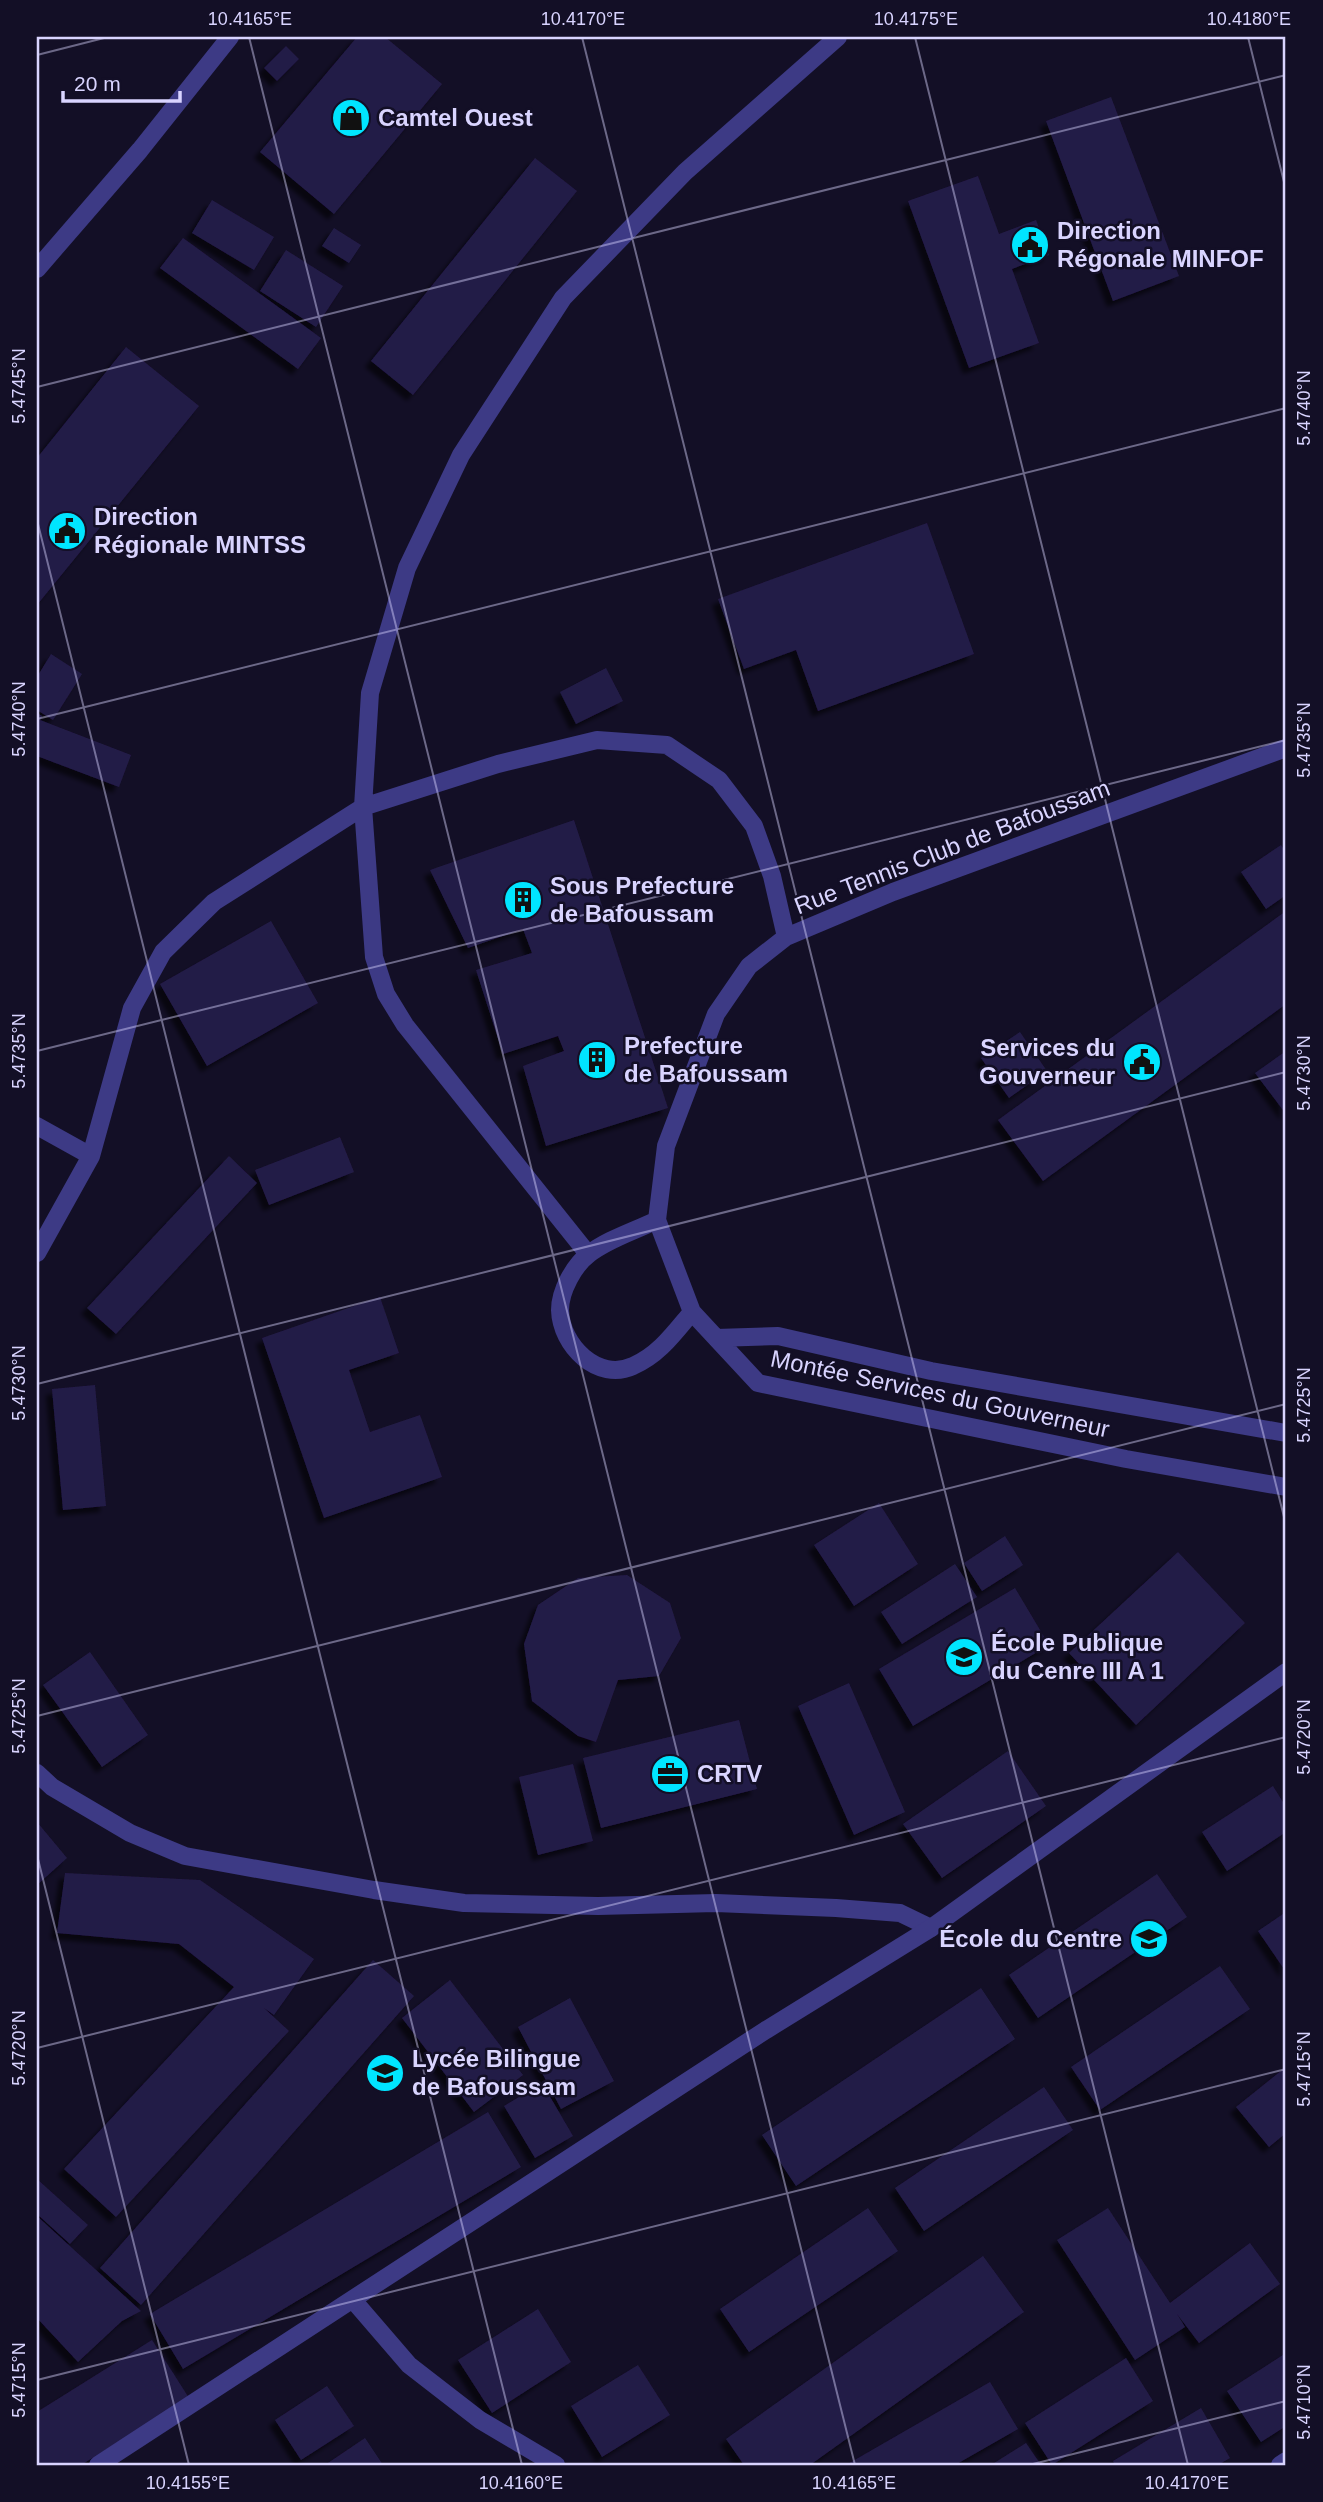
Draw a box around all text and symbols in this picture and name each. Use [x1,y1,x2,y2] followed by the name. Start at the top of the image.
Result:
[208,9,292,29] text: 10.4165°E
[541,9,625,29] text: 10.4170°E
[874,9,958,29] text: 10.4175°E
[1207,9,1291,29] text: 10.4180°E
[63,60,180,104] scale bar
[74,72,121,95] text: 20 m
[330,97,372,139] shop icon: Camtel Ouest
[378,104,533,131] place label: Camtel Ouest
[1057,217,1264,272] place label: Direction Régonale MINFOF
[1009,224,1051,266] public building icon: Direction Régonale MINFOF
[9,348,29,424] text: 5.4745°N
[1294,370,1314,446] text: 5.4740°N
[94,503,306,558] place label: Direction Régionale MINTSS
[46,510,88,552] public building icon: Direction Régionale MINTSS
[9,681,29,757] text: 5.4740°N
[1294,702,1314,778] text: 5.4735°N
[790,774,1113,919] street label: Rue Tennis Club de Bafoussam
[550,872,734,927] place label: Sous Prefecture de Bafoussam
[502,879,544,921] building icon: Sous Prefecture de Bafoussam
[9,1013,29,1089] text: 5.4735°N
[624,1032,788,1087] place label: Prefecture de Bafoussam
[979,1034,1115,1089] place label: Services du Gouverneur
[1294,1035,1314,1111] text: 5.4730°N
[576,1039,618,1081] building icon: Prefecture de Bafoussam
[1121,1041,1163,1083] public building icon: Services du Gouverneur
[768,1344,1112,1443] street label: Montée Services du Gouverneur
[9,1345,29,1421] text: 5.4730°N
[1294,1367,1314,1443] text: 5.4725°N
[991,1629,1164,1684] place label: École Publique du Cenre III A 1
[943,1636,985,1678] school or university icon: École Publique du Cenre III A 1
[9,1678,29,1754] text: 5.4725°N
[1294,1699,1314,1775] text: 5.4720°N
[649,1753,691,1795] office icon: CRTV
[697,1760,762,1787] place label: CRTV
[1128,1918,1170,1960] school or university icon: École du Centre
[939,1925,1122,1952] place label: École du Centre
[9,2010,29,2086] text: 5.4720°N
[1294,2031,1314,2107] text: 5.4715°N
[412,2045,581,2100] place label: Lycée Bilingue de Bafoussam
[364,2052,406,2094] school or university icon: Lycée Bilingue de Bafoussam
[9,2342,29,2418] text: 5.4715°N
[1294,2364,1314,2440] text: 5.4710°N
[146,2473,230,2493] text: 10.4155°E
[479,2473,563,2493] text: 10.4160°E
[812,2473,896,2493] text: 10.4165°E
[1145,2473,1229,2493] text: 10.4170°E

